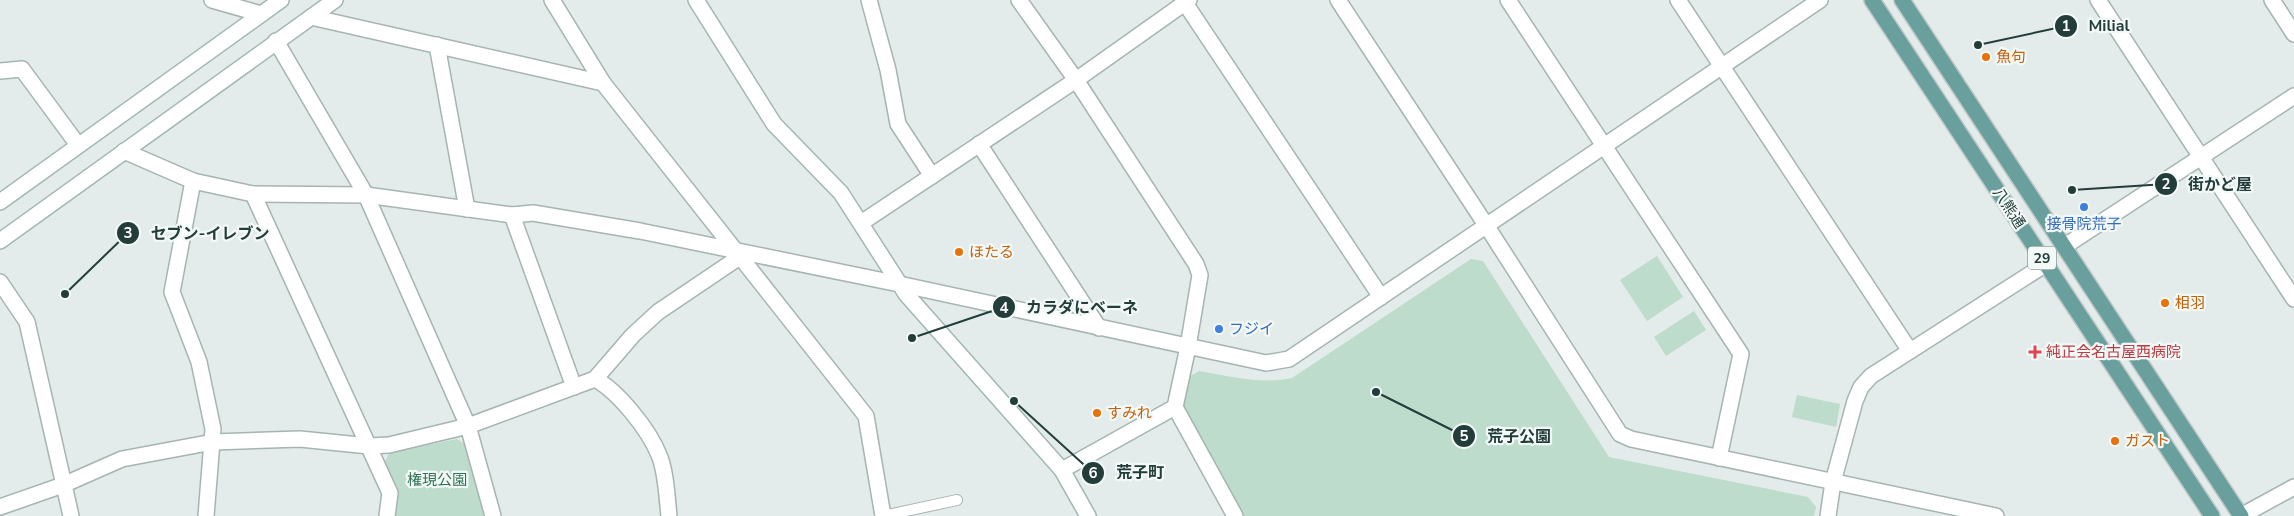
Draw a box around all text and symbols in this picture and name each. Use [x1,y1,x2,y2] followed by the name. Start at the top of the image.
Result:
[2053,10,2139,41] callout: Milial
[2088,15,2130,37] text: Milial
[2061,16,2071,36] text: 1
[1996,47,2026,67] place label: 魚句
[1980,51,1992,63] marker: 魚句
[2153,169,2262,200] callout: 街かど屋
[2161,174,2171,194] text: 2
[2188,174,2252,196] text: 街かど屋
[1988,184,2030,232] street label: 八熊通
[2078,201,2090,213] marker: 接骨院荒子
[2046,214,2122,234] place label: 接骨院荒子
[116,218,280,249] callout: セブン-イレブン
[123,223,133,243] text: 3
[151,223,269,245] text: セブン-イレブン
[969,242,1014,262] place label: ほたる
[953,246,965,258] marker: ほたる
[2028,247,2056,270] road number: 29
[991,292,1148,323] callout: カラダにベーネ
[2175,293,2205,313] place label: 相羽
[1026,297,1138,319] text: カラダにベーネ
[2159,297,2171,309] marker: 相羽
[999,298,1009,318] text: 4
[1229,319,1274,339] place label: フジイ
[1213,323,1225,335] marker: フジイ
[2046,342,2181,362] place label: 純正会名古屋西病院
[2028,345,2042,359] marker: 純正会名古屋西病院
[1107,403,1152,423] place label: すみれ
[1091,407,1103,419] marker: すみれ
[1452,421,1561,452] callout: 荒子公園
[1459,426,1469,446] text: 5
[1487,426,1551,448] text: 荒子公園
[2125,431,2170,451] place label: ガスト
[2109,435,2121,447] marker: ガスト
[1081,457,1174,488] callout: 荒子町
[1116,462,1164,484] text: 荒子町
[1088,463,1098,483] text: 6
[407,470,467,490] park label: 権現公園

